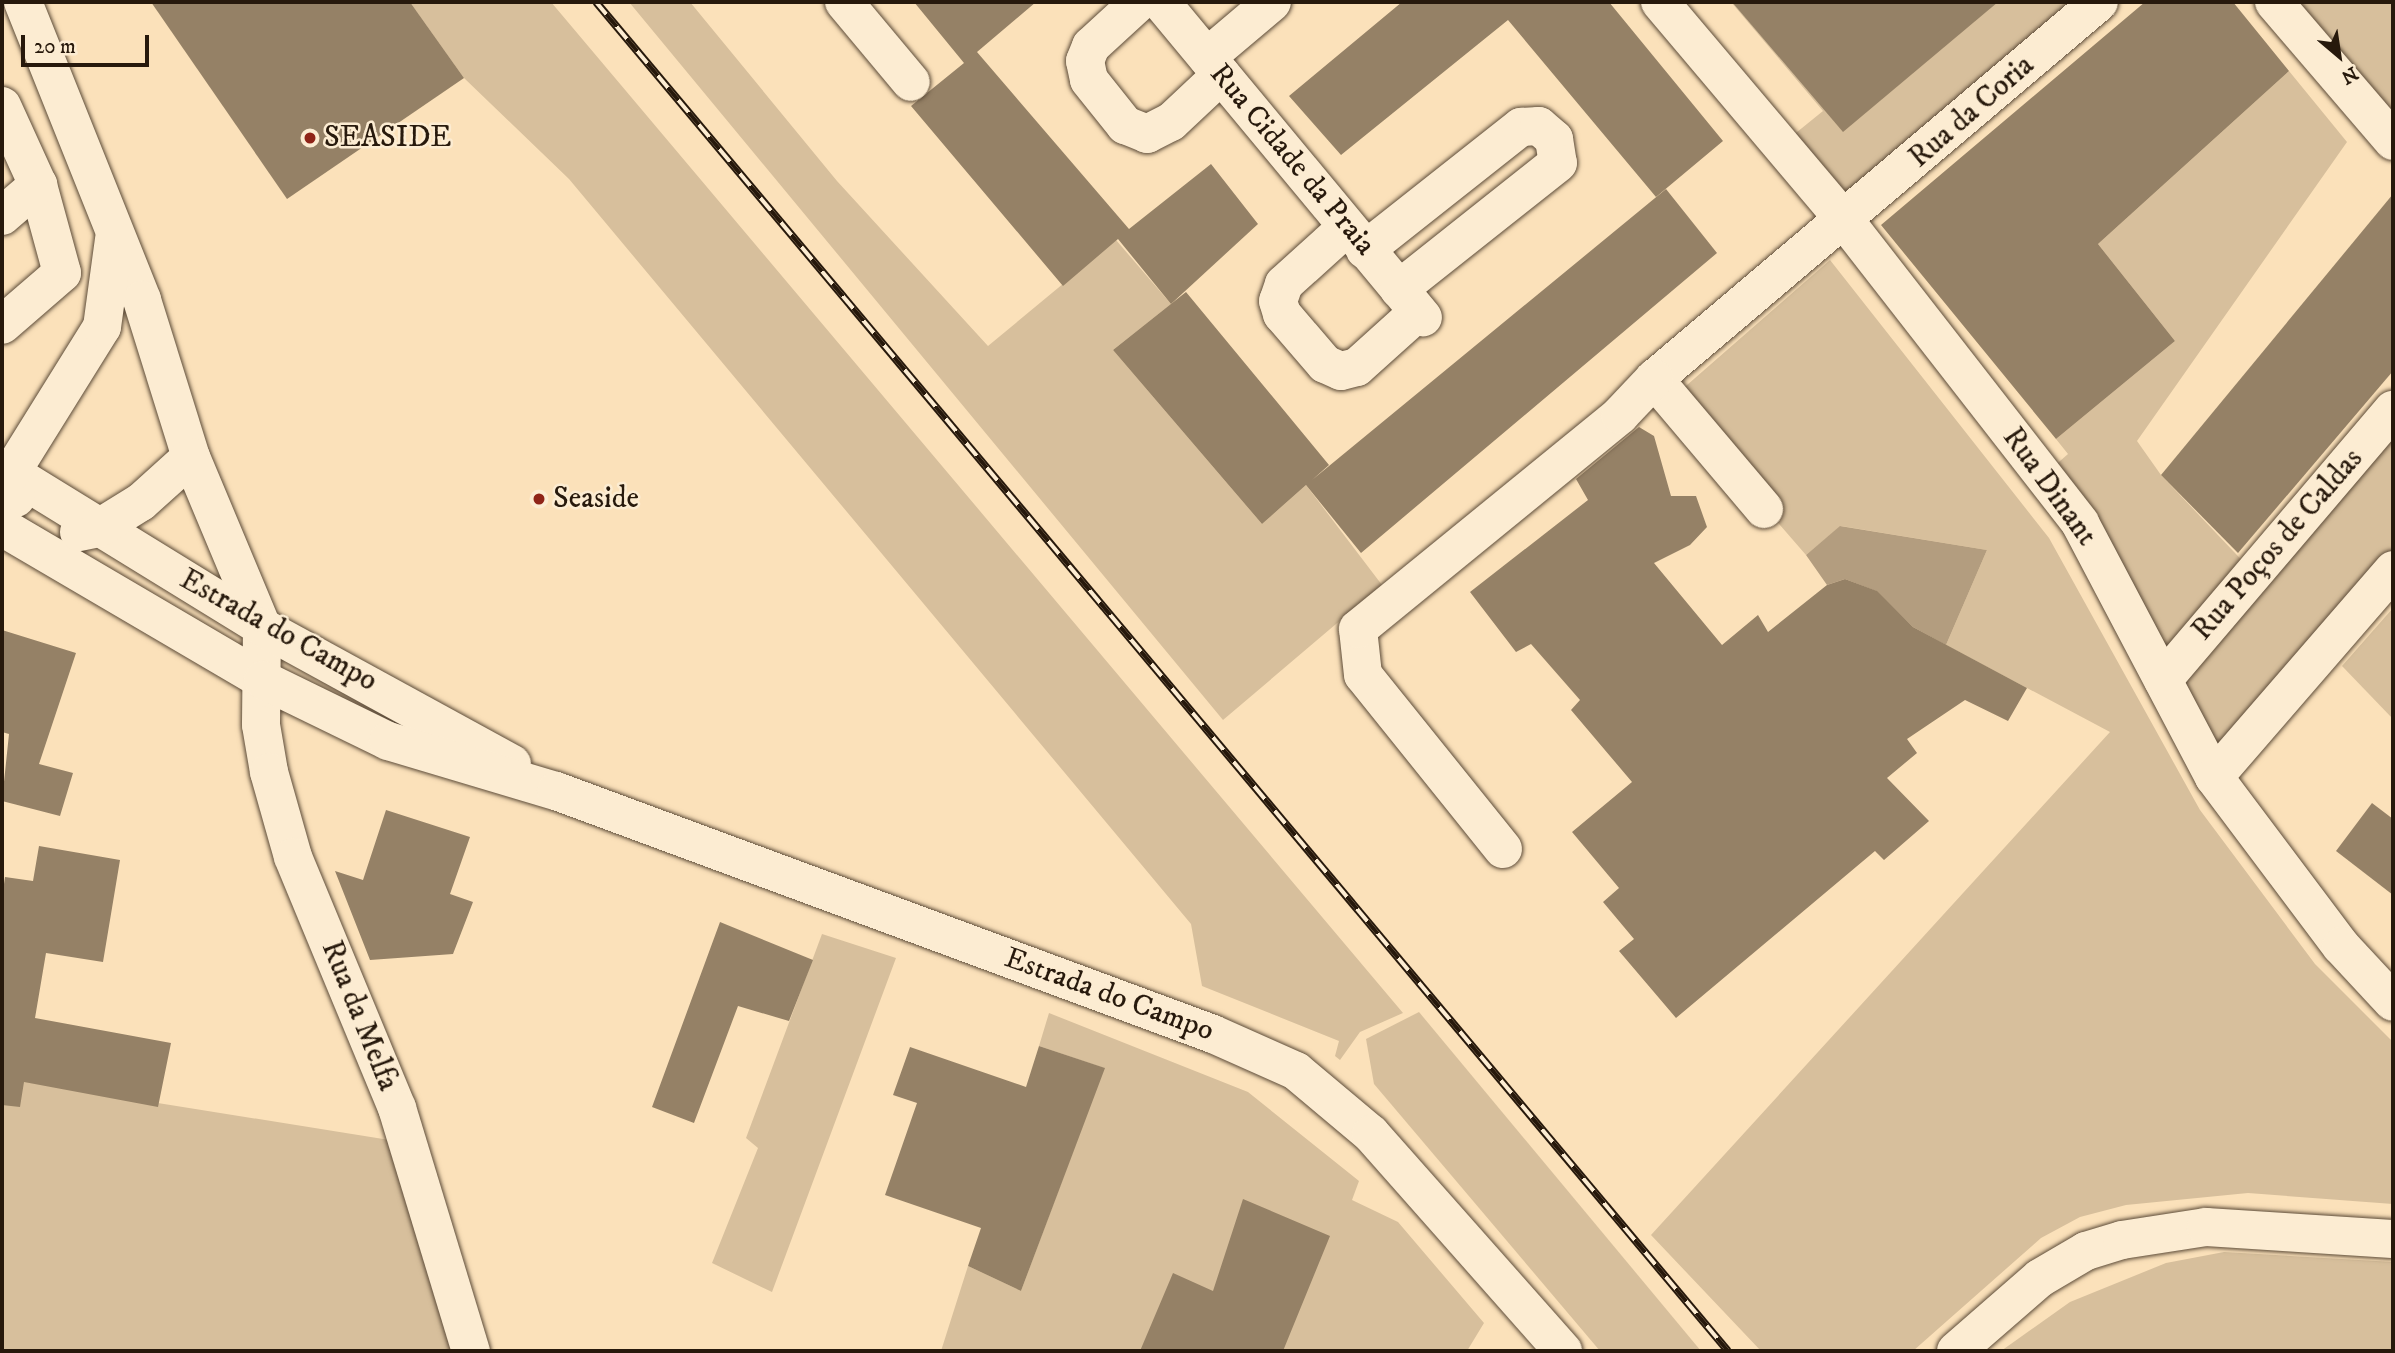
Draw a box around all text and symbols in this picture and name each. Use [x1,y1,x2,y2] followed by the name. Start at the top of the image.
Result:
[24,21,152,65] scale bar
[2304,21,2374,91] north arrow
[34,34,76,60] text: 20 m
[1902,48,2042,176] street label: Rua da Coria
[1202,57,1382,263] street label: Rua Cidade da Praia
[2337,61,2362,89] text: N
[324,120,451,156] place label: SEASIDE
[302,130,318,146] marker: SEASIDE
[1994,421,2104,553] street label: Rua Dinant
[2185,442,2371,648] street label: Rua Poços de Caldas
[553,481,639,517] place label: Seaside
[531,491,547,507] marker: Seaside
[173,562,383,700] street label: Estrada do Campo
[313,936,405,1096] street label: Rua da Melfa
[1000,940,1218,1050] street label: Estrada do Campo

